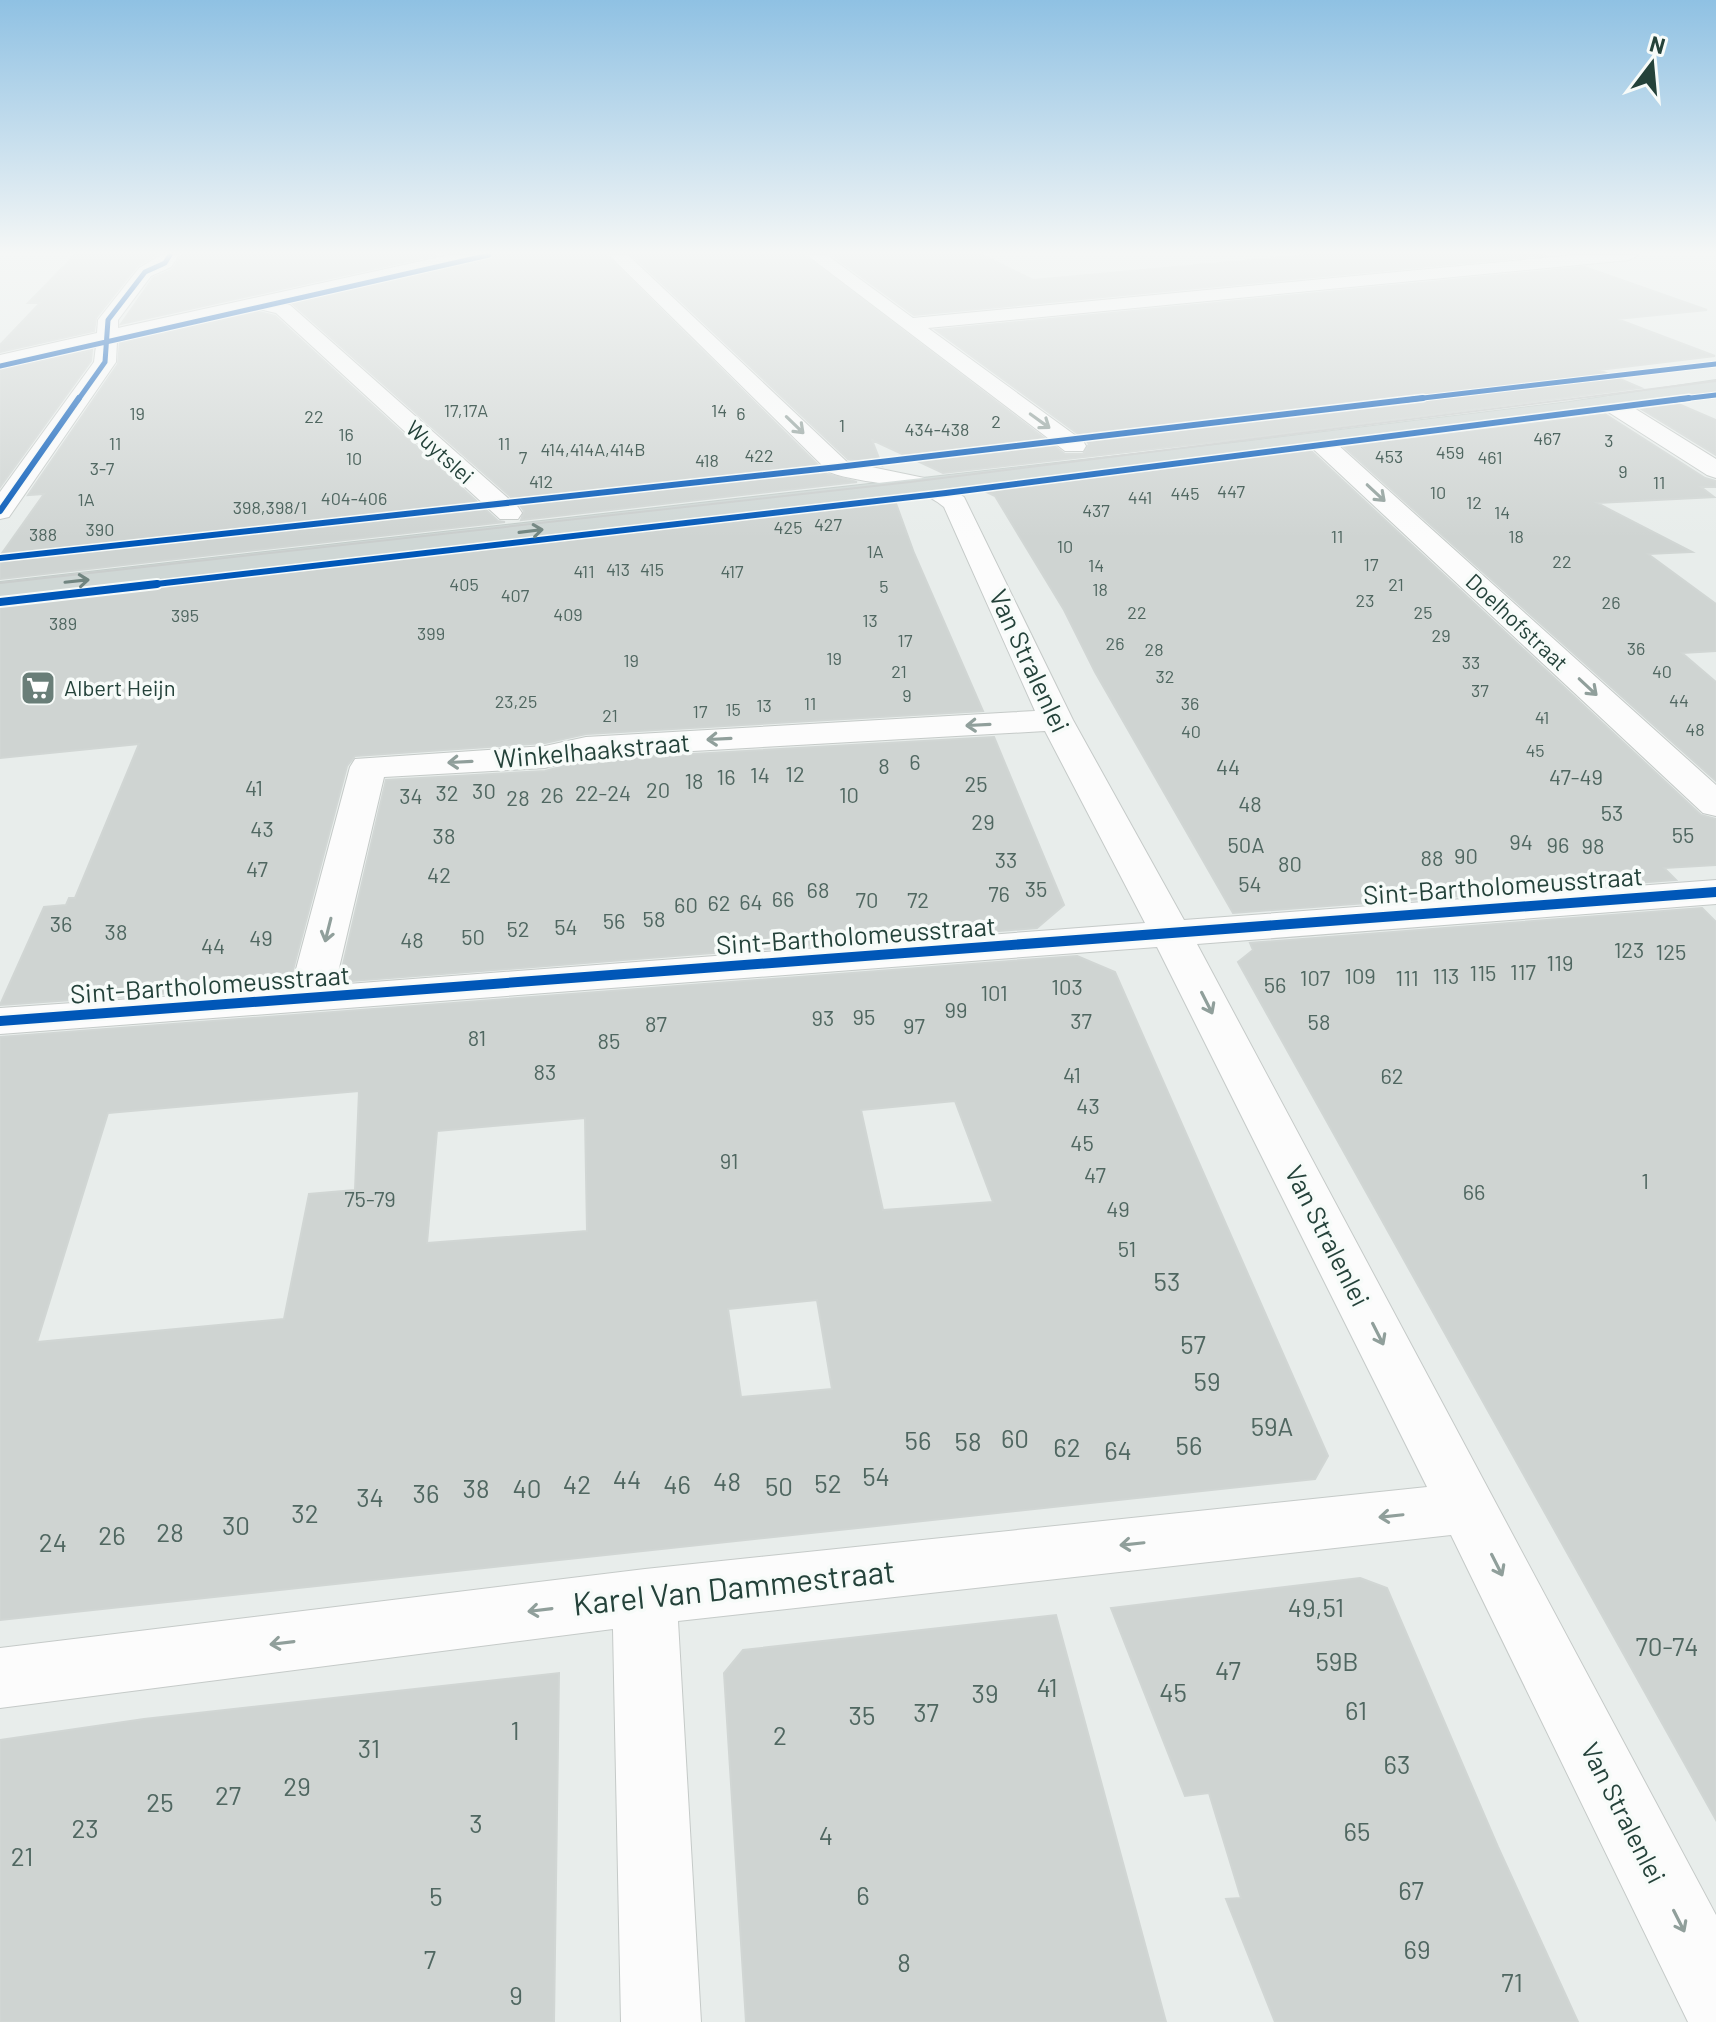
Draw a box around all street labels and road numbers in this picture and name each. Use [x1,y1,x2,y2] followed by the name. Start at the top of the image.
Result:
[401,414,480,488] street label: Wuytslei
[1461,567,1574,675] street label: Doelhofstraat
[984,584,1077,737] street label: Van Stralenlei
[493,725,691,774] street label: Winkelhaakstraat
[1362,859,1644,910] street label: Sint-Bartholomeusstraat
[715,909,997,960] street label: Sint-Bartholomeusstraat
[69,958,351,1009] street label: Sint-Bartholomeusstraat
[1280,1160,1377,1311] street label: Van Stralenlei
[571,1550,897,1622] street label: Karel Van Dammestraat
[1576,1737,1673,1888] street label: Van Stralenlei

